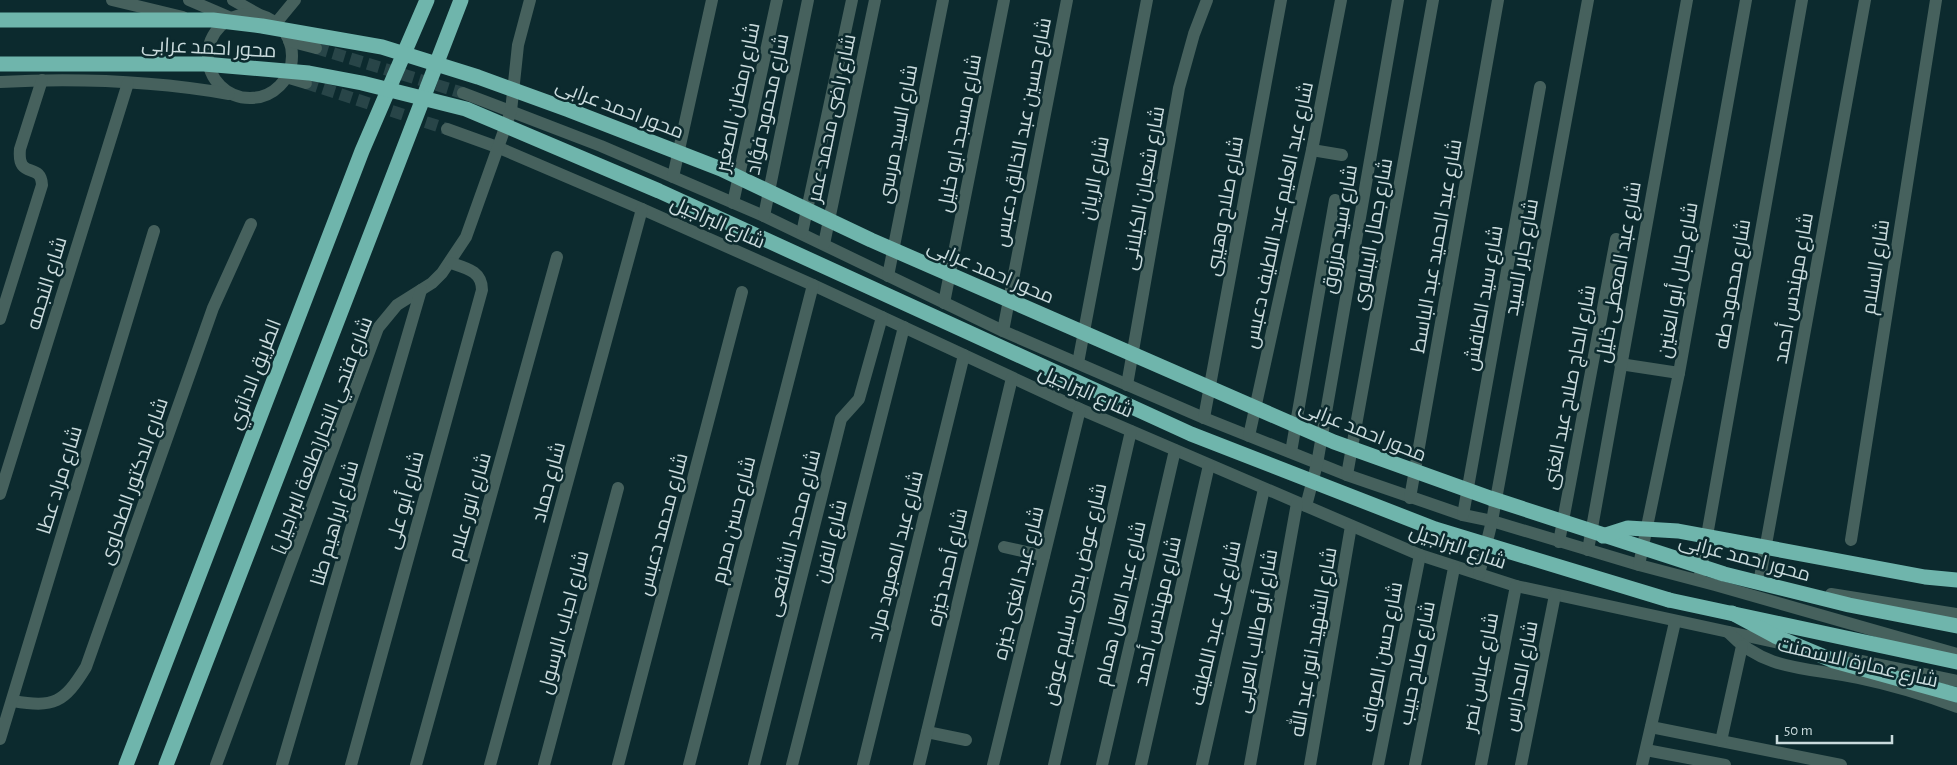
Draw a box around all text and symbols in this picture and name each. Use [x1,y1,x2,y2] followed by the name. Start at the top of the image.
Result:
[991,16,1058,249] street label: شارع حسين عبد الخالق دعبس
[712,21,767,175] street label: شارع رمضان الصغير
[743,32,796,177] street label: شارع محمود فؤاد
[804,32,863,206] street label: شارع راضى محمد عمر
[141,34,277,64] street label: محور احمد عرابى
[935,52,988,215] street label: شارع مسجد ابو خليل
[875,63,924,206] street label: شارع السيد مرسى
[552,75,686,144] street label: محور احمد عرابى
[1241,80,1320,351] street label: شارع عبد العليم عبد اللطيف دعبس
[1120,105,1171,272] street label: شارع شعبان الكيلانى
[1077,135,1116,222] street label: شارع الريان
[1203,135,1250,278] street label: شارع صلاح وهيبى
[1408,138,1469,355] street label: شارع عبد الحميد عبد الباسط
[1350,157,1399,312] street label: شارع جمال الببلاوى
[1319,163,1364,296] street label: شارع سيد مرزوق
[1593,180,1648,365] street label: شارع عبد المعطى خليل
[666,193,768,255] street label: شارع البراجيل
[1502,197,1545,318] street label: شارع جابر السيد
[1651,200,1705,360] street label: شارع جلال أبو العنين
[1768,211,1820,366] street label: شارع مهندس أحمد
[1712,218,1757,351] street label: شارع محمود طه
[1859,218,1896,317] street label: شارع السلام
[1461,224,1510,373] street label: شارع سيد الطافش
[23,235,73,333] street label: شارع النجمه
[924,236,1057,309] street label: محور احمد عرابى
[1540,283,1603,492] street label: شارع الحاج صلاح عبد الغنى
[267,314,381,558] street label: شارع فتحي النجار[طلعة البراجيل]
[225,317,290,434] street label: الطريق الدائري
[1034,362,1136,424] street label: شارع البراجيل
[96,395,175,568] street label: شارع الدكتور الطحاوى
[1295,396,1429,467] street label: محور احمد عرابى
[34,424,89,538] street label: شارع مراد عطا
[529,440,572,525] street label: شارع حماد
[379,448,431,552] street label: شارع أبو على
[764,448,827,619] street label: شارع محمد الشافعى
[445,450,498,563] street label: شارع انور علام
[634,451,695,599] street label: شارع محمد دعبس
[708,454,762,587] street label: شارع حسن محرم
[308,458,365,589] street label: شارع ابراهيم طنا
[865,469,930,644] street label: شارع عبد المعبود مراد
[1040,481,1113,708] street label: شارع عوض بدرى سليم عوض
[811,498,854,586] street label: شارع الفرن
[990,504,1051,663] street label: شارع عبد الغنى خيزه
[922,506,974,629] street label: شارع أحمد خيزه
[1092,519,1153,688] street label: شارع عبد العال همام
[1406,521,1509,576] street label: شارع البراجيل
[1676,531,1813,587] street label: محور احمد عرابى
[1128,534,1188,689] street label: شارع مهندس أحمد
[1187,539,1248,708] street label: شارع على عبد اللطيف
[1284,545,1343,739] street label: شارع الشهيد انور عبد الله
[1230,547,1284,715] street label: شارع أبو طالب العربى
[535,548,596,697] street label: شارع احباب الرسول
[1358,580,1409,735] street label: شارع حسن الصواف
[1395,599,1442,727] street label: شارع صلاح حبيب
[1459,611,1505,735] street label: شارع عباس نصر
[1500,619,1544,734] street label: شارع المدارس
[1775,635,1940,694] street label: شارع عمارة الاسمنت
[1777,712,1892,744] scale bar
[1784,723,1813,738] text: 50 m

